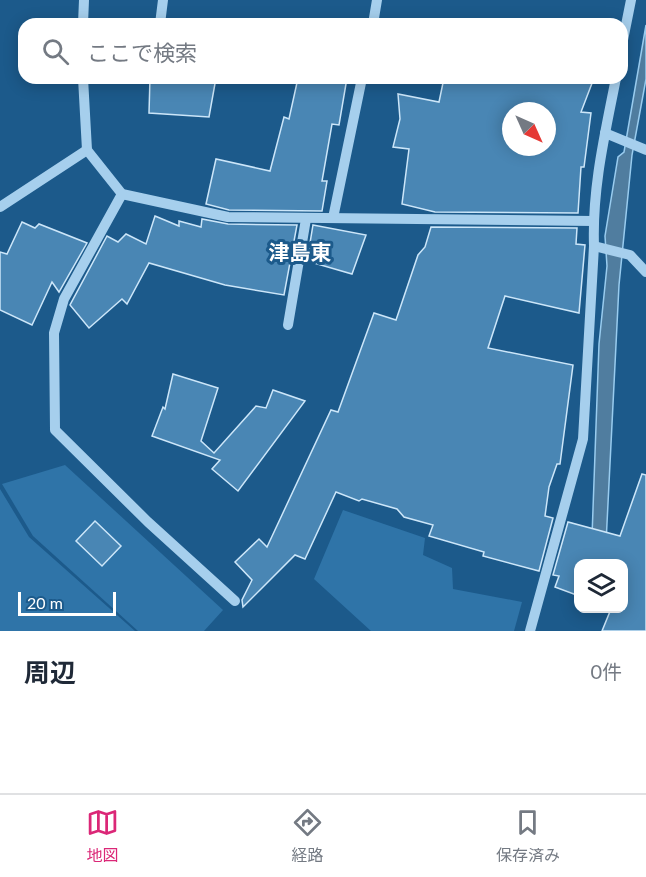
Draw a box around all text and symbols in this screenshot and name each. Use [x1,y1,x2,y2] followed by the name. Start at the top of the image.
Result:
[18,18,628,84] search box
[39,35,72,68] icon: search
[87,39,197,66] text: ここで検索
[502,102,556,156] north arrow
[269,239,332,264] district label: 津島東
[574,559,628,613] map controls
[574,559,628,613] button: layers
[18,589,116,616] scale bar
[27,593,63,612] text: 20 m
[24,656,76,688] text: 周辺
[590,659,622,683] text: 0件
[86,806,119,866] tab: 地図
[291,806,324,866] tab: 経路
[496,806,560,866] tab: 保存済み

